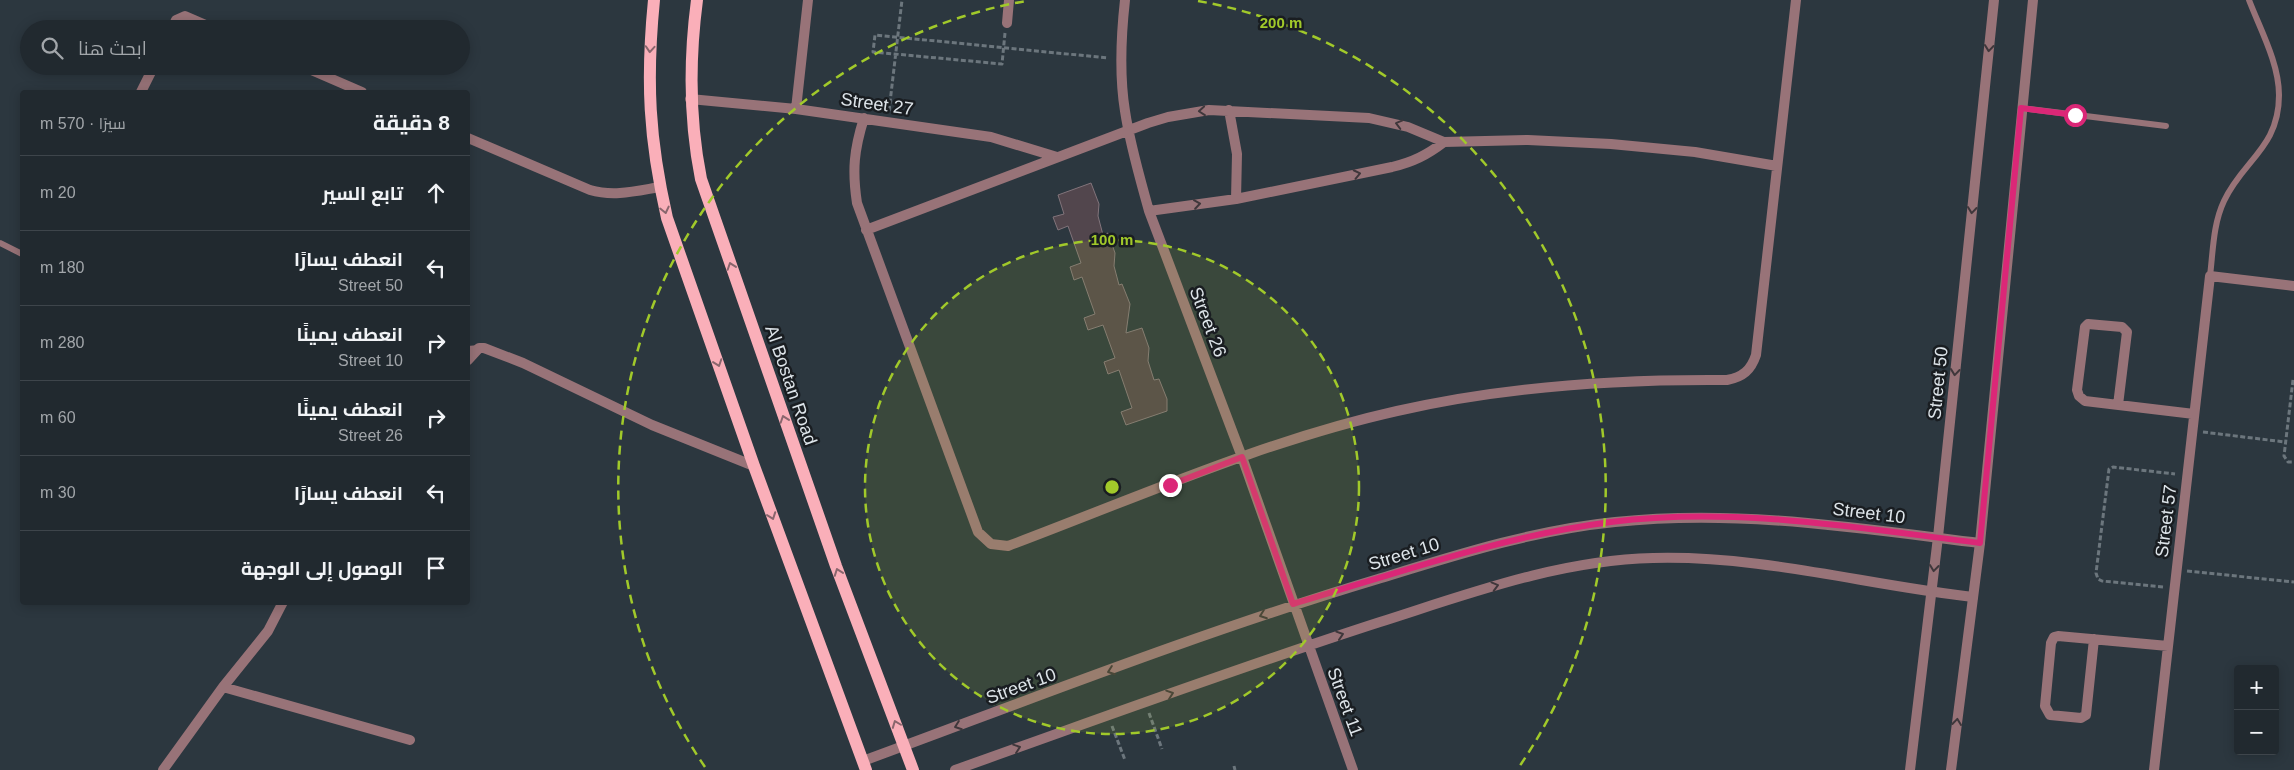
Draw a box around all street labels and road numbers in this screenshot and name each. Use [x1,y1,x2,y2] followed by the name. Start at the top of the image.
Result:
[839,89,915,119] street label: Street 27
[1186,284,1230,360] street label: Street 26
[761,323,821,447] street label: Al Bostan Road
[1924,346,1952,420] street label: Street 50
[2152,484,2180,558] street label: Street 57
[1832,499,1906,527] street label: Street 10
[1366,534,1442,574] street label: Street 10
[983,664,1059,708] street label: Street 10
[1323,665,1367,739] street label: Street 11

